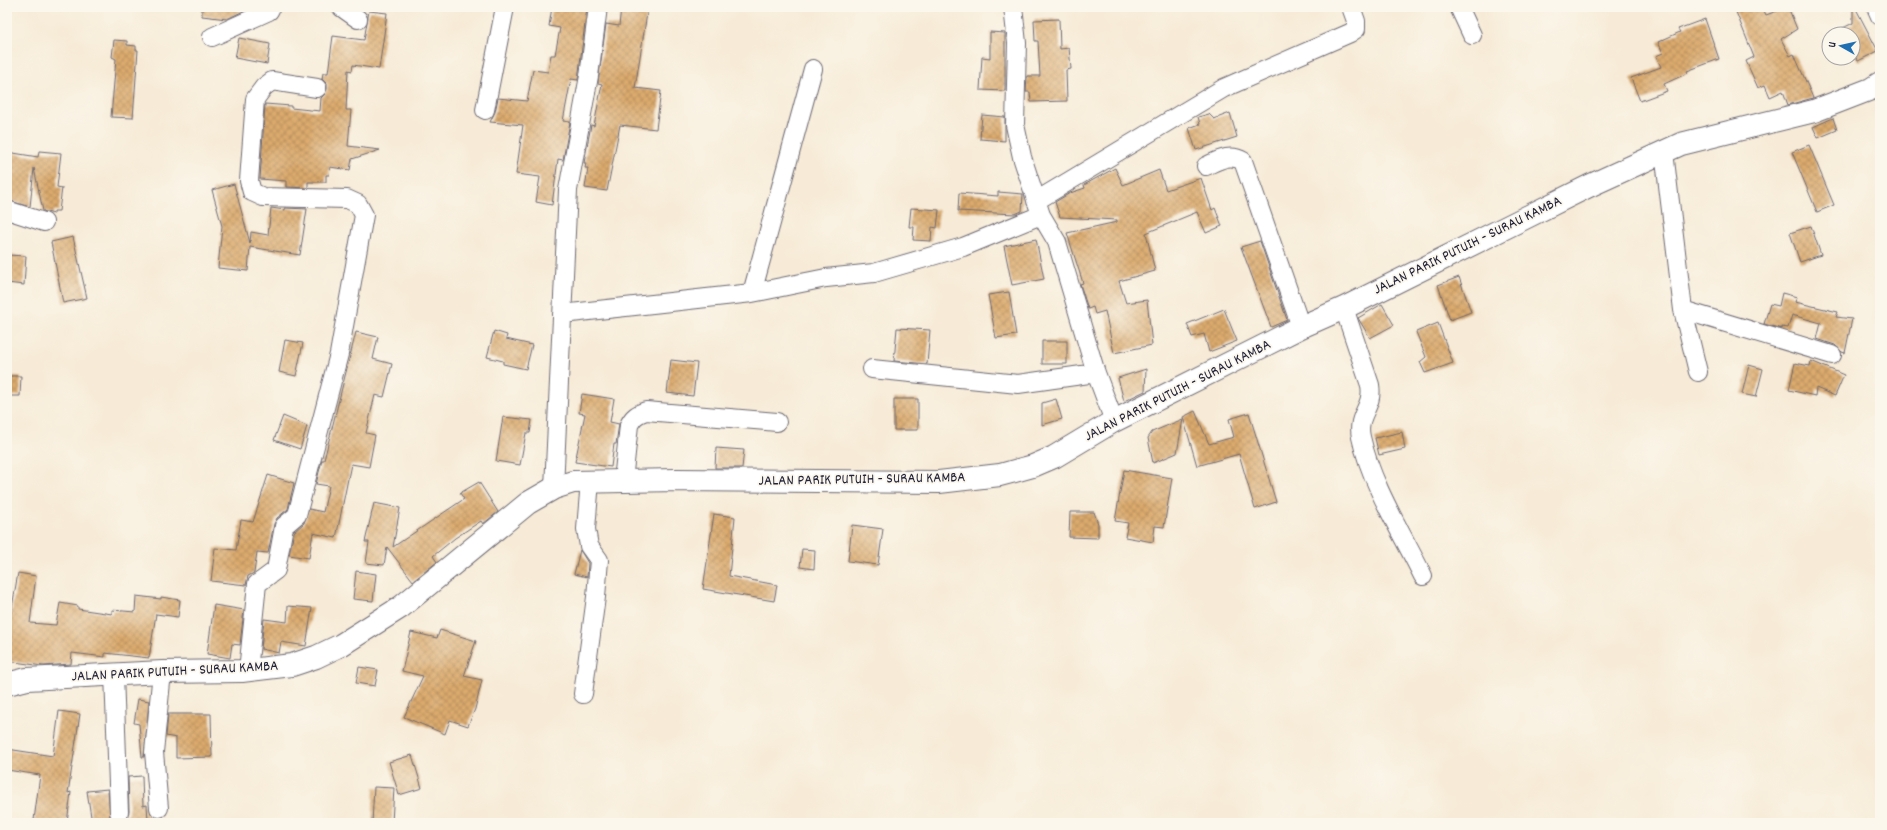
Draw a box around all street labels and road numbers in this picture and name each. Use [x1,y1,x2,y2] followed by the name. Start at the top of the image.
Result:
[1370,191,1566,301] street label: JALAN PARIK PUTUIH - SURAU KAMBA
[1081,334,1275,448] street label: JALAN PARIK PUTUIH - SURAU KAMBA
[758,467,966,493] street label: JALAN PARIK PUTUIH - SURAU KAMBA
[71,656,279,688] street label: JALAN PARIK PUTUIH - SURAU KAMBA

